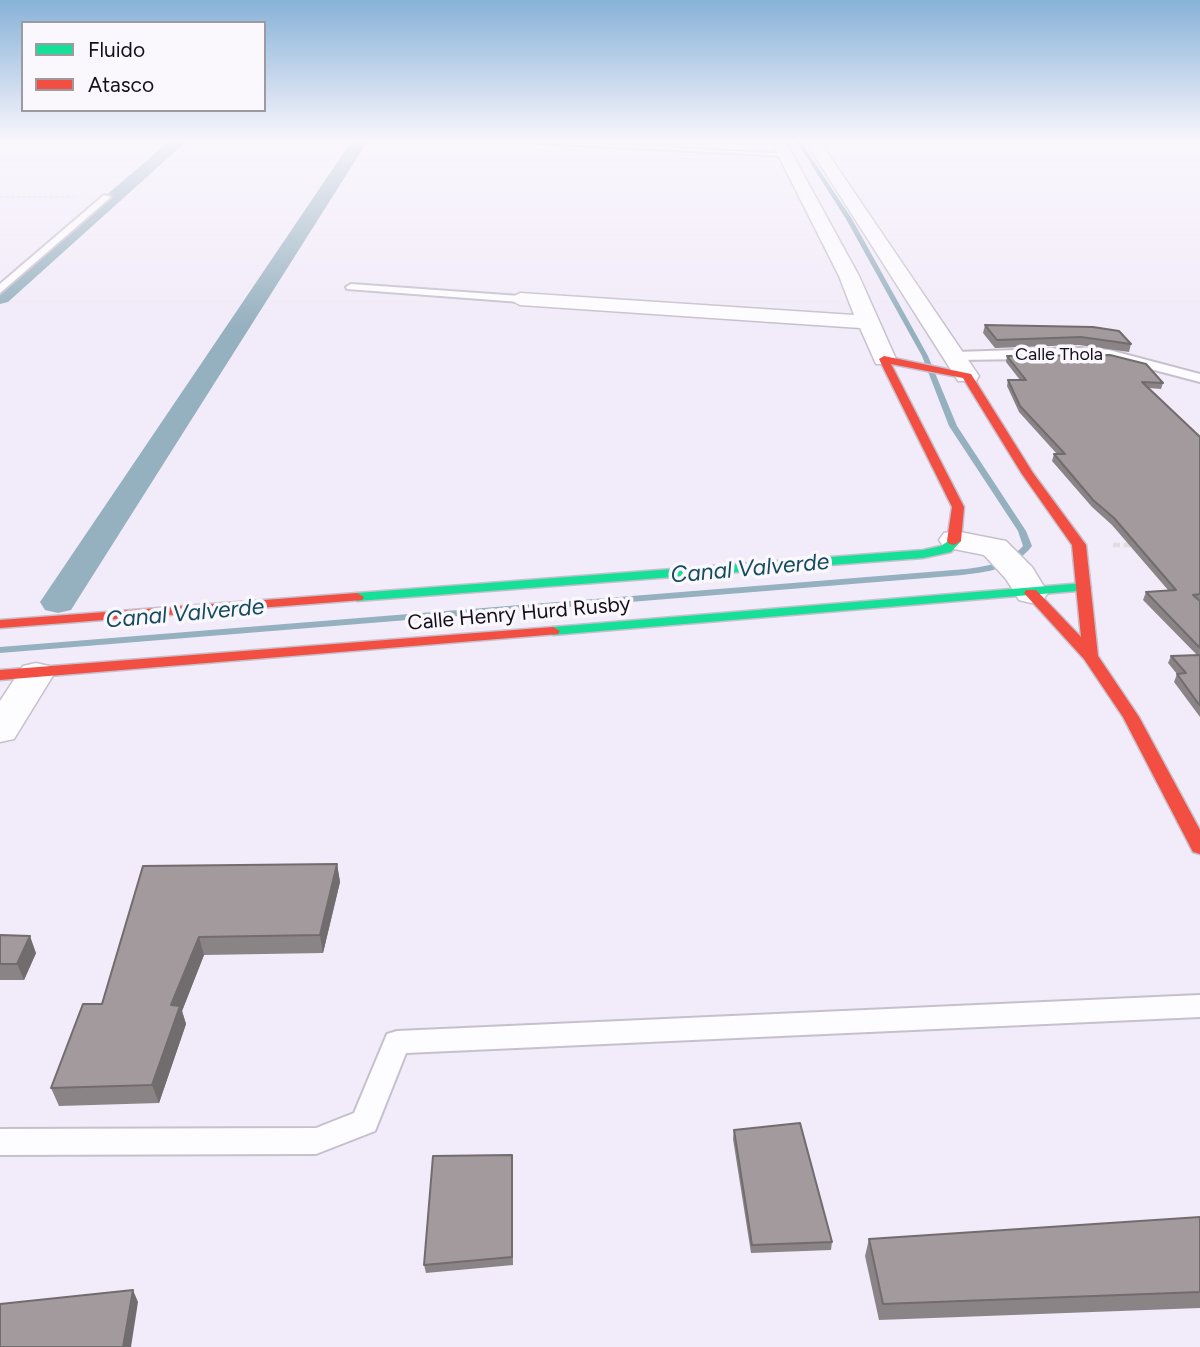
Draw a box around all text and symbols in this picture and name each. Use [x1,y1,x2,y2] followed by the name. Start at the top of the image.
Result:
[21,21,266,112] legend
[88,37,145,62] text: Fluido
[88,72,154,97] text: Atasco
[1015,344,1103,366] street label: Calle Thola
[670,548,830,590] water label: Canal Valverde
[406,592,632,636] street label: Calle Henry Hurd Rusby
[105,593,265,635] water label: Canal Valverde

